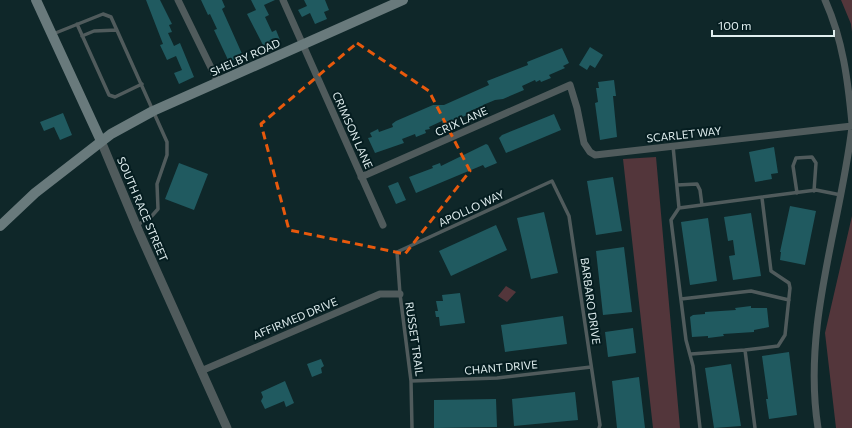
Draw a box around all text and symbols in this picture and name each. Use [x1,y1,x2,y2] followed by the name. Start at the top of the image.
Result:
[712,12,834,38] scale bar
[718,18,752,32] text: 100 m
[208,36,282,78] street label: SHELBY ROAD
[330,89,376,171] street label: CRIMSON LANE
[433,104,489,138] street label: CRIX LANE
[646,124,722,144] street label: SCARLET WAY
[115,155,171,263] street label: SOUTH RACE STREET
[436,187,506,229] street label: APOLLO WAY
[578,257,604,345] street label: BARBARO DRIVE
[251,294,339,342] street label: AFFIRMED DRIVE
[403,301,427,377] street label: RUSSET TRAIL
[464,357,538,377] street label: CHANT DRIVE

